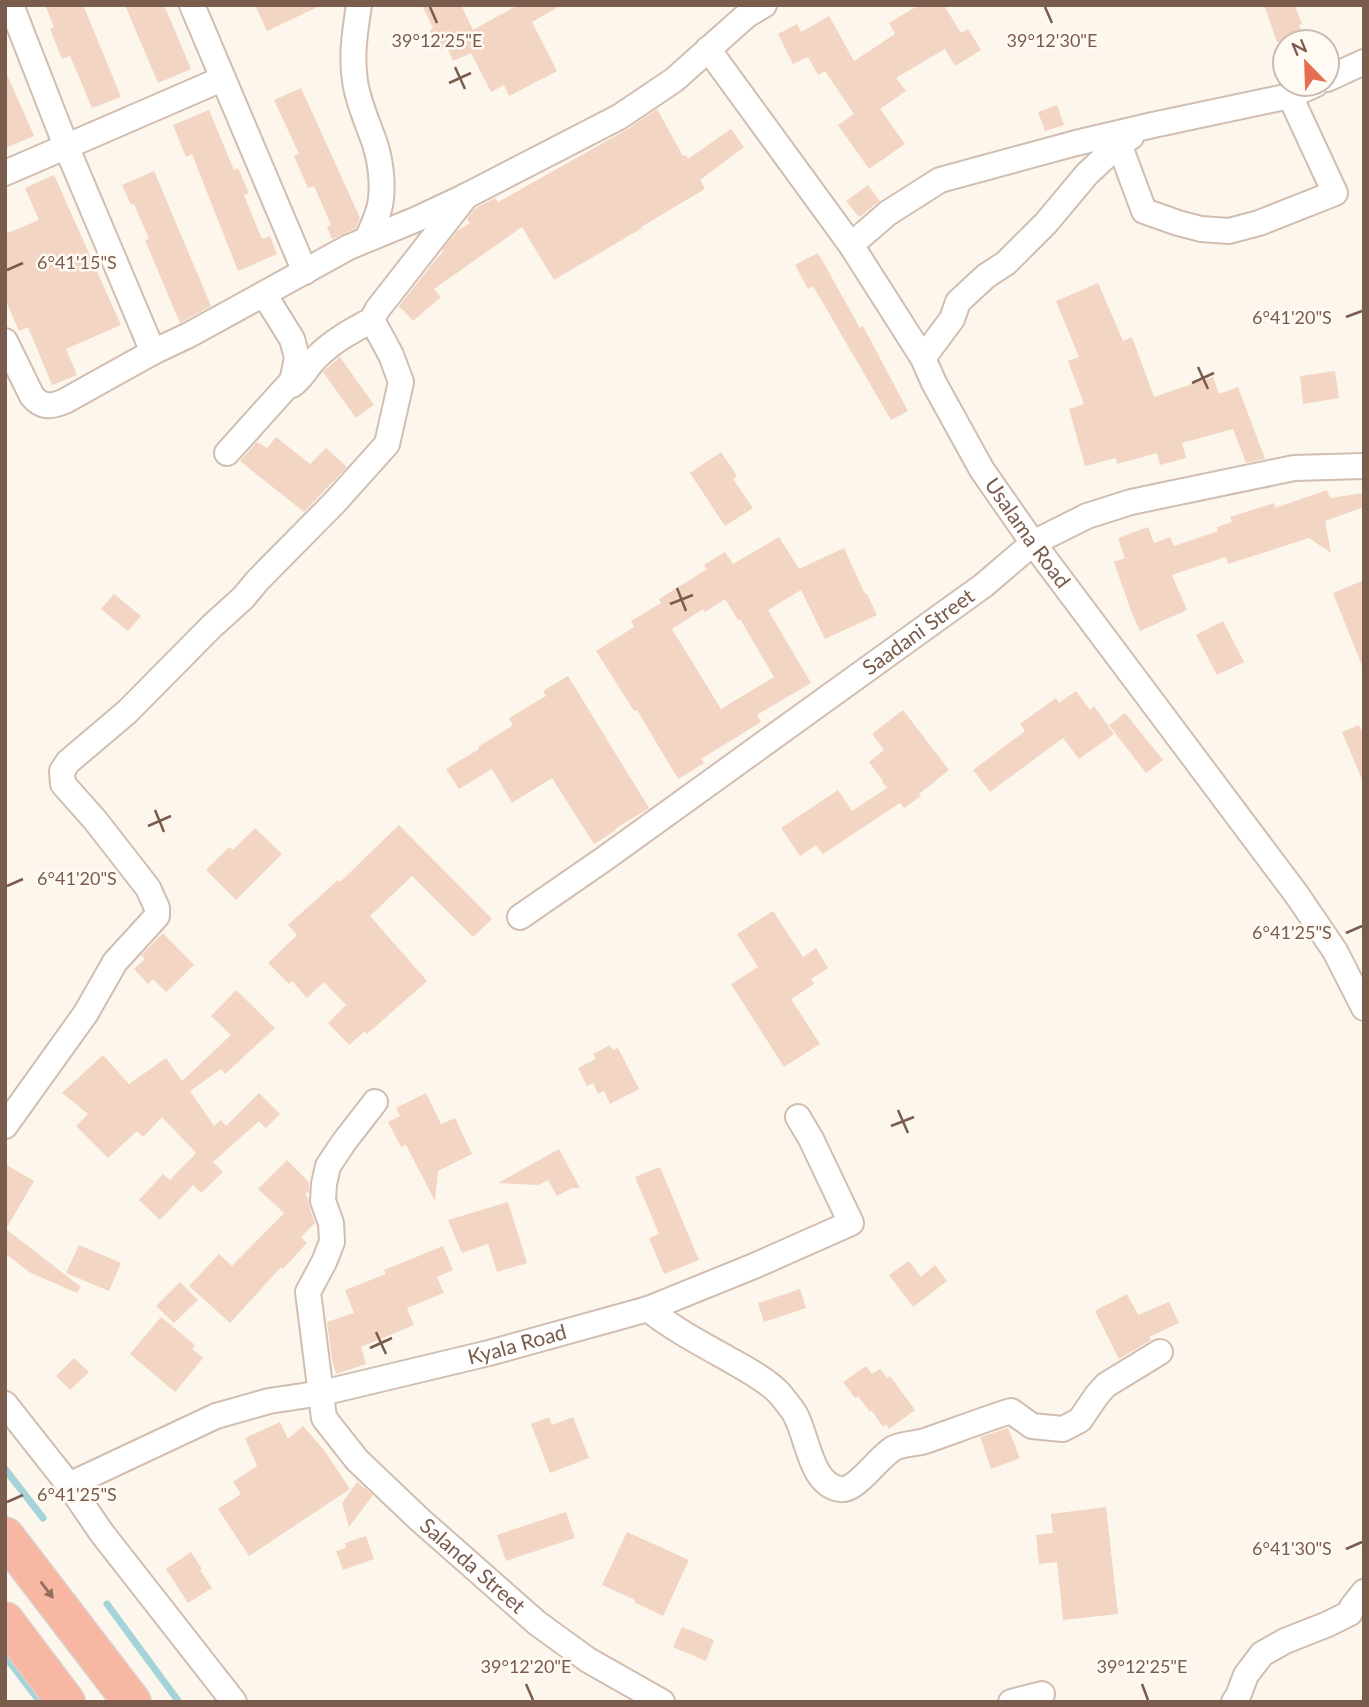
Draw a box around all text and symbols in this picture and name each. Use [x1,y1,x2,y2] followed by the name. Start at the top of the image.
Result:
[1271,28,1341,98] north arrow
[392,29,482,51] text: 39°12'25"E
[1007,29,1097,51] text: 39°12'30"E
[1288,33,1310,60] text: N
[37,251,117,273] text: 6°41'15"S
[1252,306,1332,328] text: 6°41'20"S
[980,473,1076,592] street label: Usalama Road
[857,582,979,680] street label: Saadani Street
[37,867,117,889] text: 6°41'20"S
[1252,921,1332,943] text: 6°41'25"S
[465,1318,569,1369] street label: Kyala Road
[37,1483,117,1505] text: 6°41'25"S
[416,1512,531,1618] street label: Salanda Street
[1252,1537,1332,1559] text: 6°41'30"S
[40,1580,54,1599] one-way arrow
[481,1655,571,1677] text: 39°12'20"E
[1097,1655,1187,1677] text: 39°12'25"E

